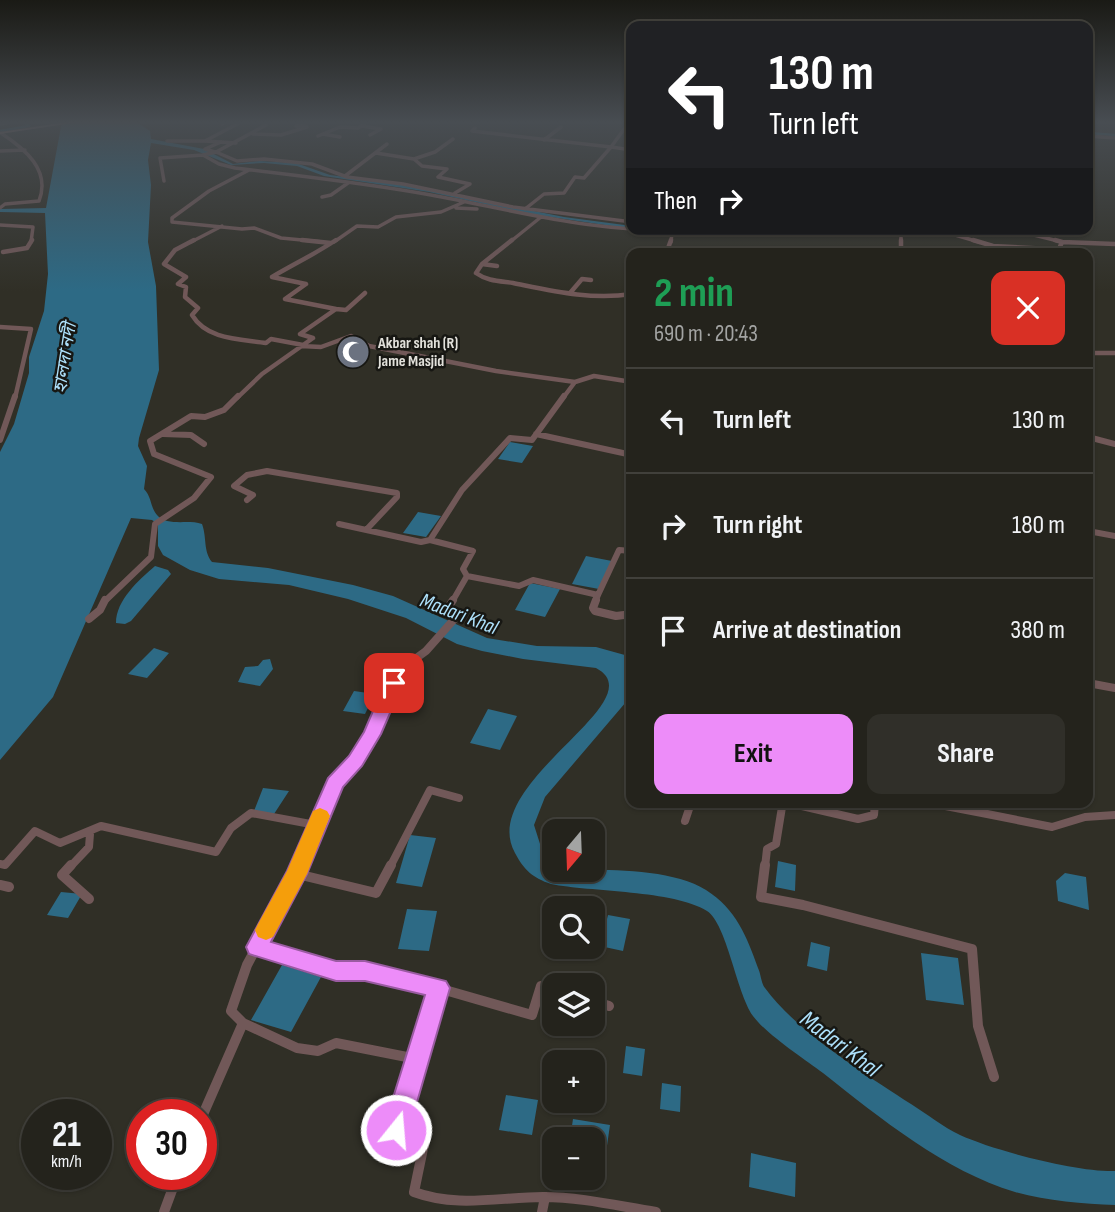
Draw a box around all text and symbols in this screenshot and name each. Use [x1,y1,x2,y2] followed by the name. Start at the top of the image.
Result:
[769,45,874,104] text: 130 m
[654,49,745,140] icon: left
[769,105,859,144] text: Turn left
[711,182,749,220] icon: right
[654,186,697,217] text: Then
[654,268,734,319] text: 2 min
[991,271,1065,345] button: close
[48,318,81,395] water label: হালদা নদী
[654,320,758,348] text: 690 m · 20:43
[334,333,372,371] mosque icon: Akbar shah (R) Jame Masjid
[377,334,458,371] place label: Akbar shah (R) Jame Masjid
[654,402,692,440] icon: left
[713,405,791,436] text: Turn left
[1013,405,1065,436] text: 130 m
[654,507,692,545] icon: right
[713,510,802,541] text: Turn right
[1012,510,1065,541] text: 180 m
[417,588,503,641] water label: Madari Khal
[654,612,692,650] icon: arrive
[713,615,901,646] text: Arrive at destination
[1010,615,1065,646] text: 380 m
[364,653,424,713] pin
[375,664,413,702] icon: arrive
[654,714,853,794] button: Exit
[867,714,1065,794] button: Share
[542,819,606,882] north arrow
[542,819,605,1190] map controls
[542,896,605,959] button: search
[542,973,605,1036] button: layers
[794,1004,886,1084] water label: Madari Khal
[542,1050,605,1113] button: +
[359,1093,433,1167] position arrow
[126,1099,217,1190] speed limit sign: 30
[52,1114,81,1157] text: 21
[542,1127,605,1190] button: −
[51,1151,82,1172] text: km/h

